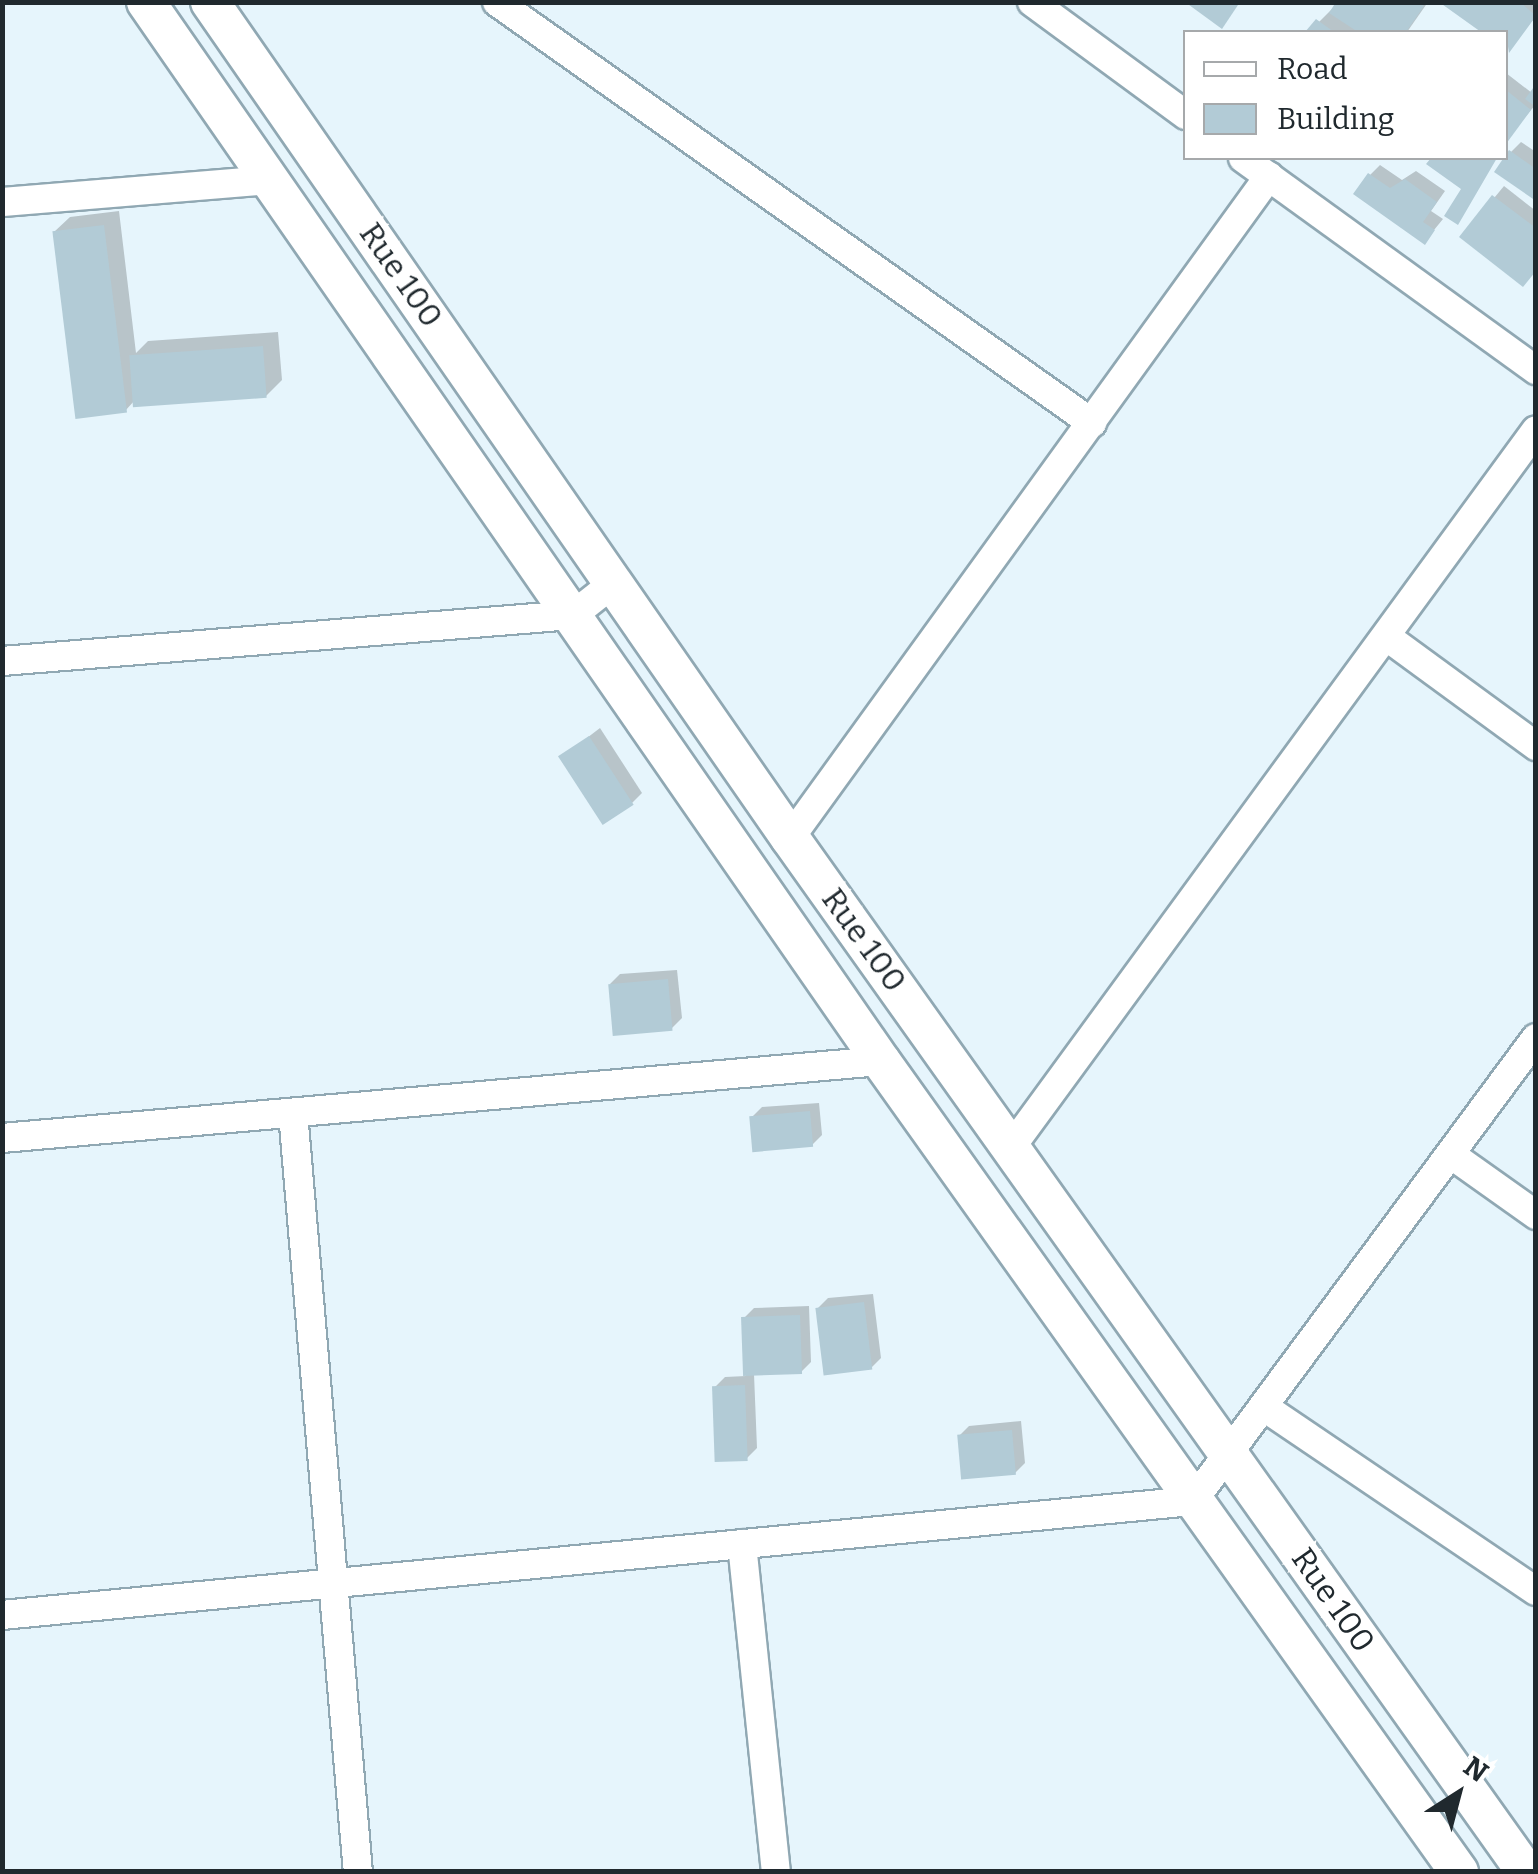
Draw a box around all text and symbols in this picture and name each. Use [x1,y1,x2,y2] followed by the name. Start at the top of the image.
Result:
[1183,30,1508,160] legend
[1277,51,1348,87] text: Road
[1277,101,1395,137] text: Building
[351,216,451,334] street label: Rue 100
[814,881,914,999] street label: Rue 100
[1283,1541,1383,1659] street label: Rue 100
[1408,1744,1508,1844] north arrow
[1457,1750,1494,1789] text: N

